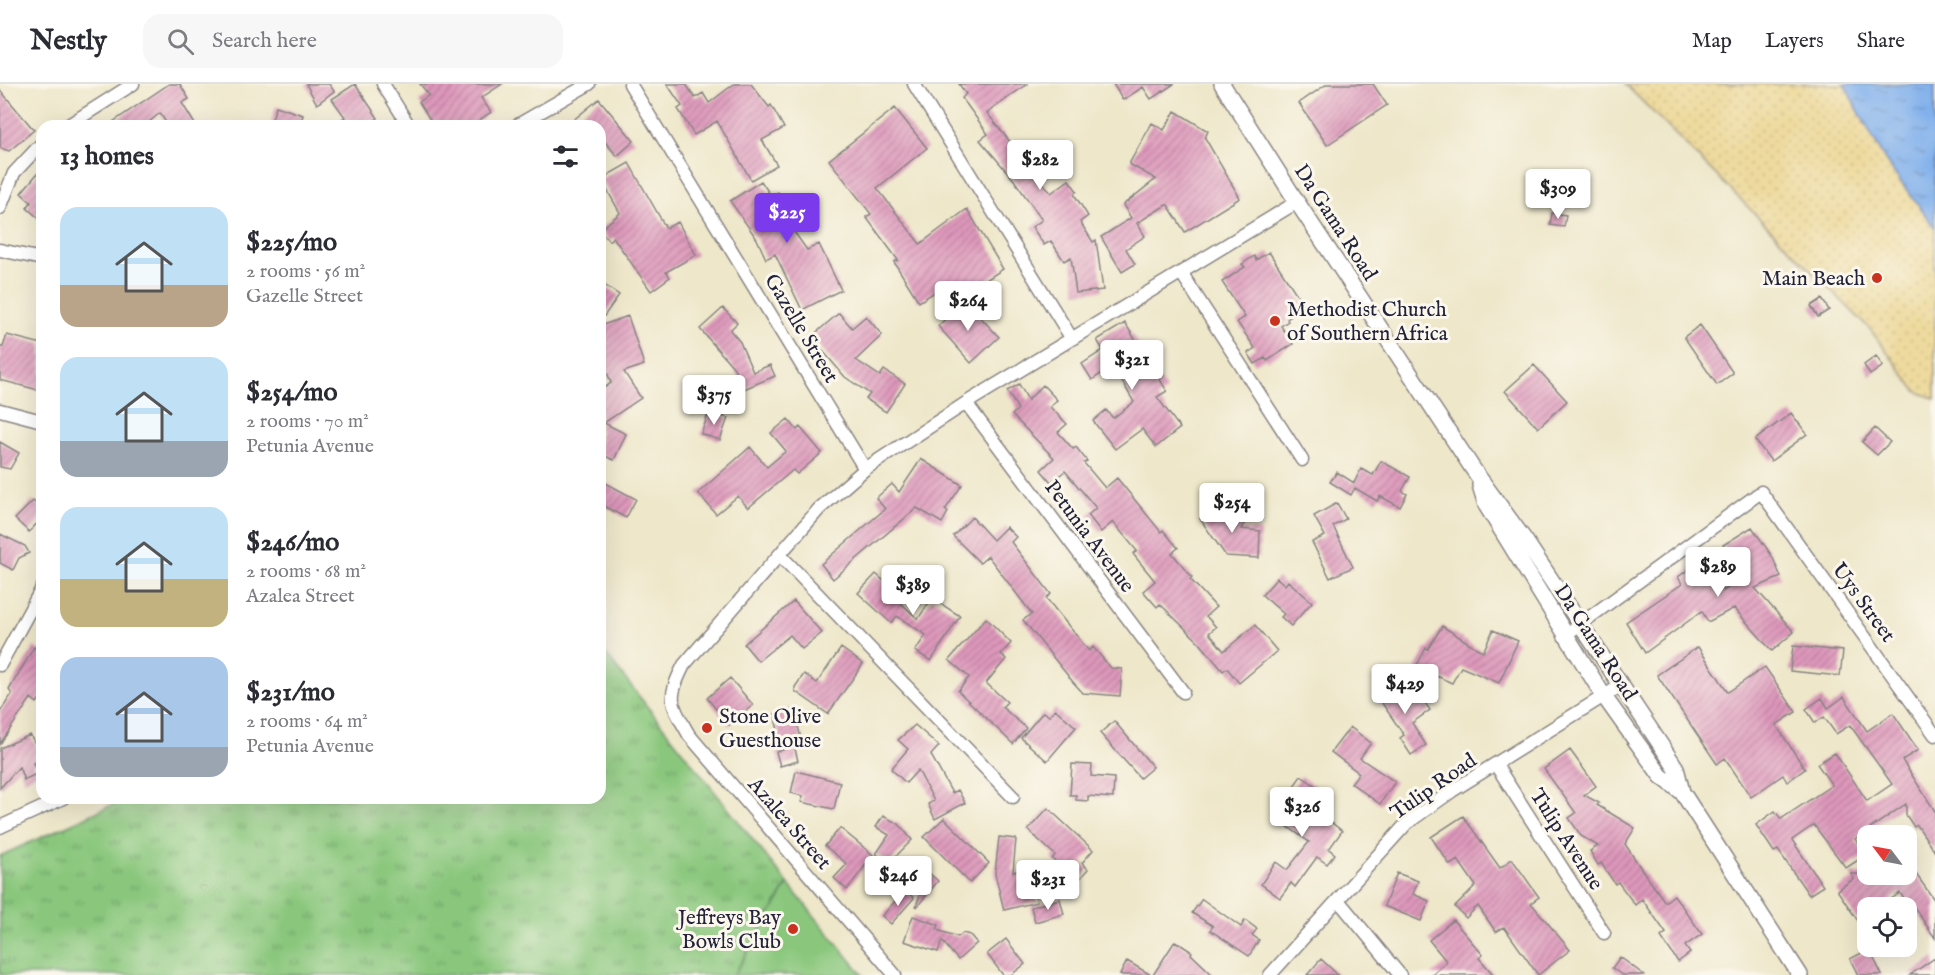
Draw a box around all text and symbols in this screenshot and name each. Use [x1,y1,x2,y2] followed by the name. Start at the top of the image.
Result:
[143,14,563,68] search box
[30,24,107,59] text: Nestly
[164,25,197,58] icon: search
[212,27,317,55] text: Search here
[1692,28,1732,55] text: Map
[1765,28,1824,55] text: Layers
[1857,28,1905,55] text: Share
[60,140,154,173] text: 13 homes
[549,140,582,173] icon: filters
[1004,140,1076,191] pin: $282
[1021,147,1059,172] text: $282
[1287,159,1383,287] street label: Da Gama Road
[1522,169,1594,220] pin: $309
[1539,176,1577,201] text: $309
[751,193,823,244] pin: $225
[768,200,806,225] text: $225
[246,226,337,259] text: $225/mo
[108,231,180,303] icon: home
[246,259,365,284] text: 2 rooms · 56 m²
[1762,266,1865,293] place label: Main Beach
[757,269,844,388] street label: Gazelle Street
[1870,271,1884,285] marker: Main Beach
[932,281,1004,332] pin: $264
[246,284,363,309] text: Gazelle Street
[949,288,987,313] text: $264
[1287,297,1449,348] place label: Methodist Church of Southern Africa
[1268,314,1282,328] marker: Methodist Church of Southern Africa
[1096,340,1168,391] pin: $321
[1114,347,1150,372] text: $321
[678,375,750,426] pin: $375
[246,376,337,409] text: $254/mo
[108,381,180,453] icon: home
[696,382,732,407] text: $375
[246,409,369,434] text: 2 rooms · 70 m²
[246,434,374,459] text: Petunia Avenue
[1038,475,1140,599] street label: Petunia Avenue
[1196,483,1268,534] pin: $254
[1213,490,1251,515] text: $254
[246,526,339,559] text: $246/mo
[108,531,180,603] icon: home
[1682,547,1754,598] pin: $289
[1699,554,1737,579] text: $289
[1825,558,1901,648] street label: Uys Street
[246,559,366,584] text: 2 rooms · 68 m²
[877,565,949,616] pin: $389
[895,572,931,597] text: $389
[1547,579,1643,707] street label: Da Gama Road
[246,584,355,609] text: Azalea Street
[1369,664,1441,715] pin: $429
[1386,671,1425,696] text: $429
[246,676,335,709] text: $231/mo
[108,681,180,753] icon: home
[719,704,821,755] place label: Stone Olive Guesthouse
[246,709,368,734] text: 2 rooms · 64 m²
[700,721,714,735] marker: Stone Olive Guesthouse
[246,734,374,759] text: Petunia Avenue
[1386,747,1483,827] street label: Tulip Road
[741,771,836,876] street label: Azalea Street
[1523,784,1609,896] street label: Tulip Avenue
[1266,787,1338,838] pin: $326
[1284,794,1320,819] text: $326
[1857,825,1917,885] north arrow
[1857,825,1917,957] map controls
[862,856,934,907] pin: $246
[1012,860,1084,911] pin: $231
[879,863,917,888] text: $246
[1030,867,1066,892] text: $231
[1857,897,1917,957] button: locate
[676,905,782,956] place label: Jeffreys Bay Bowls Club
[786,922,800,936] marker: Jeffreys Bay Bowls Club

